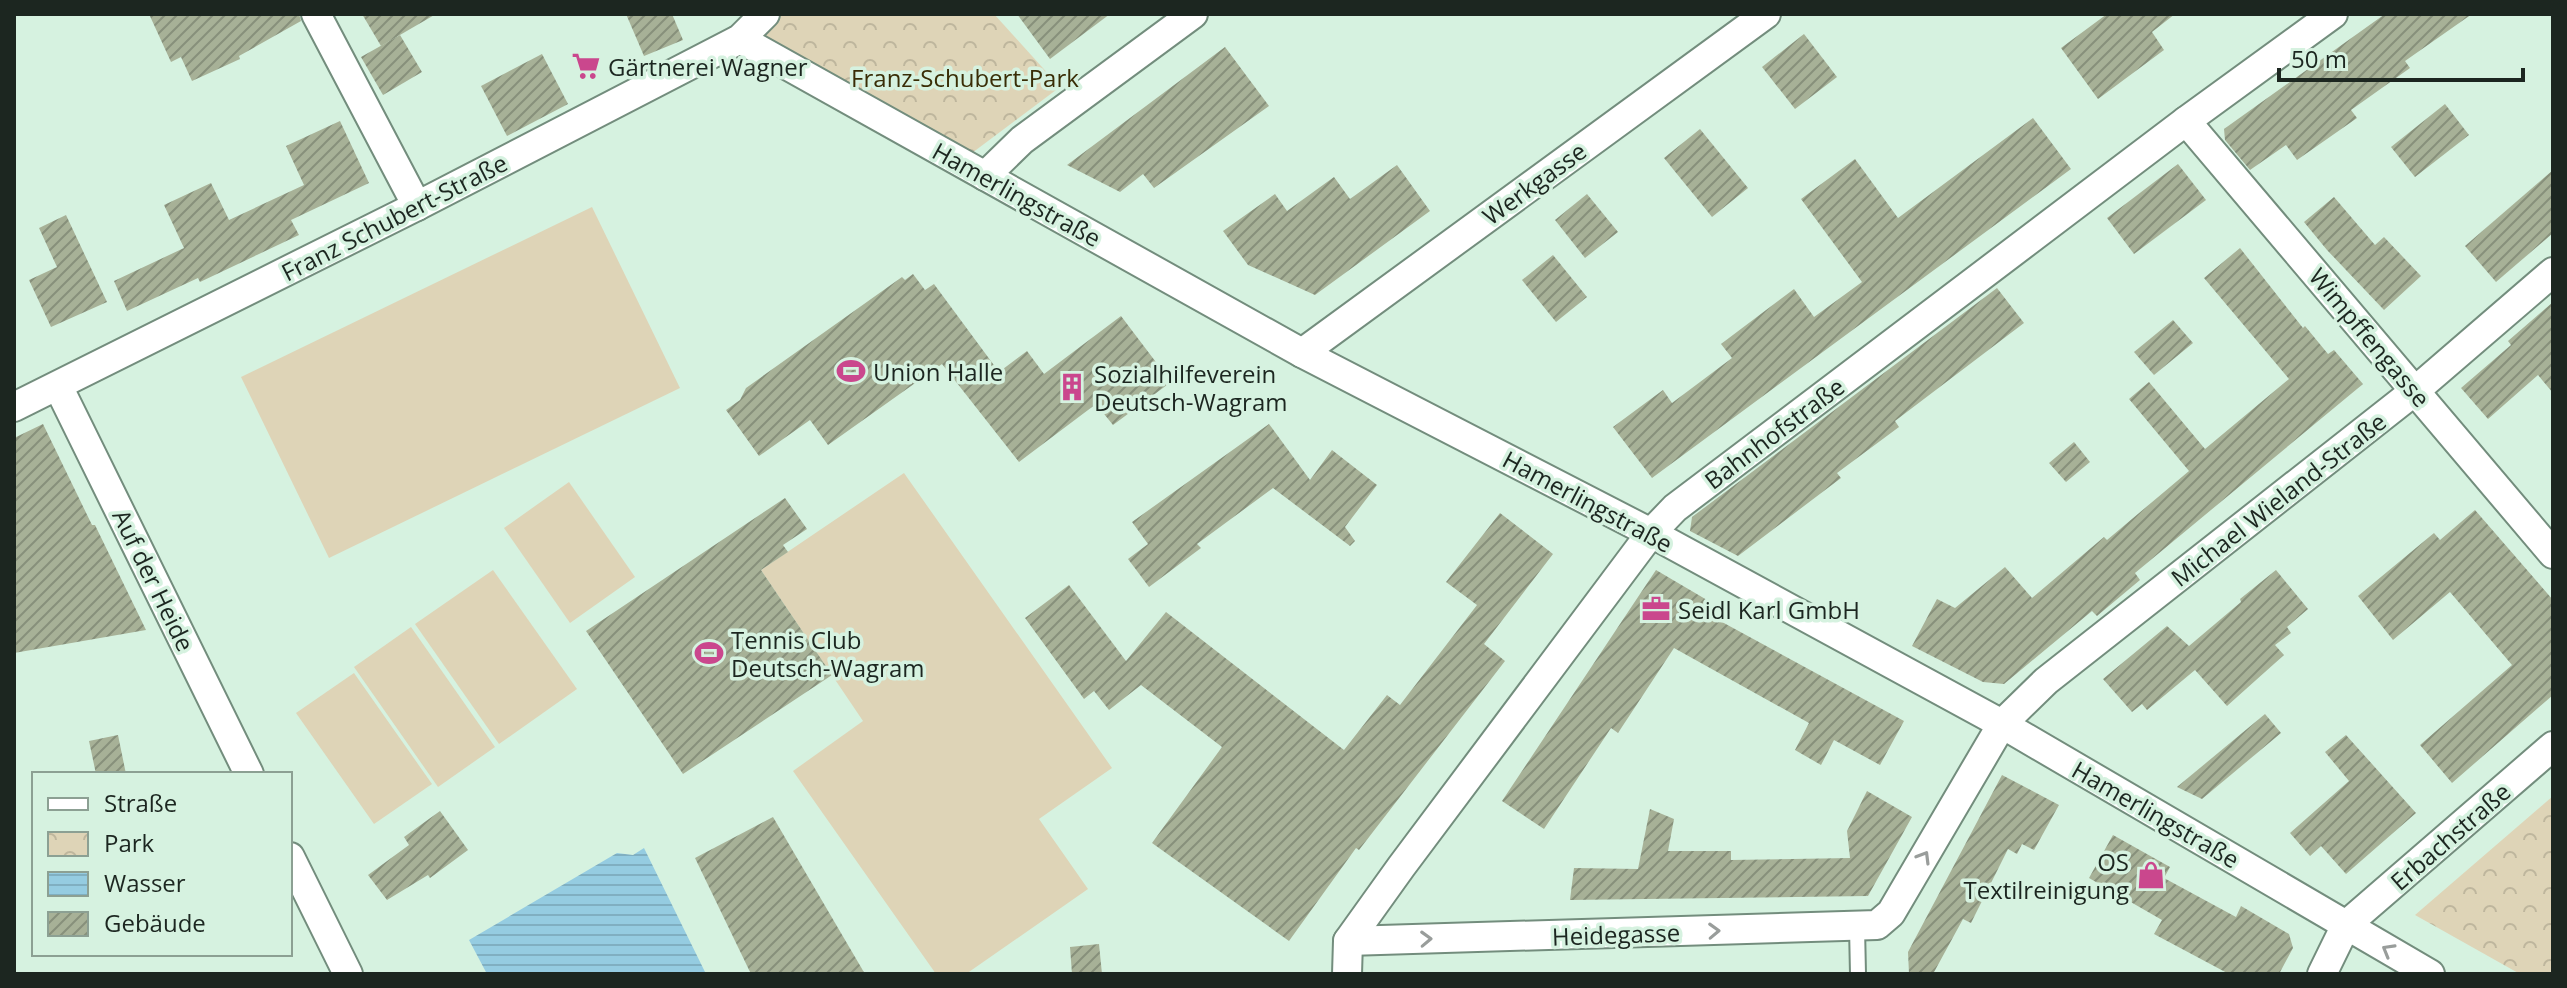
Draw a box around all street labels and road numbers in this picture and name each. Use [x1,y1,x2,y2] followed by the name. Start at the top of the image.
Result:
[927,134,1107,254] street label: Hamerlingstraße
[1475,134,1593,232] street label: Werkgasse
[275,146,513,288] street label: Franz Schubert-Straße
[2302,260,2438,414] street label: Wimpffengasse
[1697,370,1851,496] street label: Bahnhofstraße
[2164,405,2392,593] street label: Michael Wieland-Straße
[1497,442,1679,560] street label: Hamerlingstraße
[105,504,203,656] street label: Auf der Heide
[2066,753,2246,875] street label: Hamerlingstraße
[2383,775,2517,897] street label: Erbachstraße
[1551,915,1681,953] street label: Heidegasse

